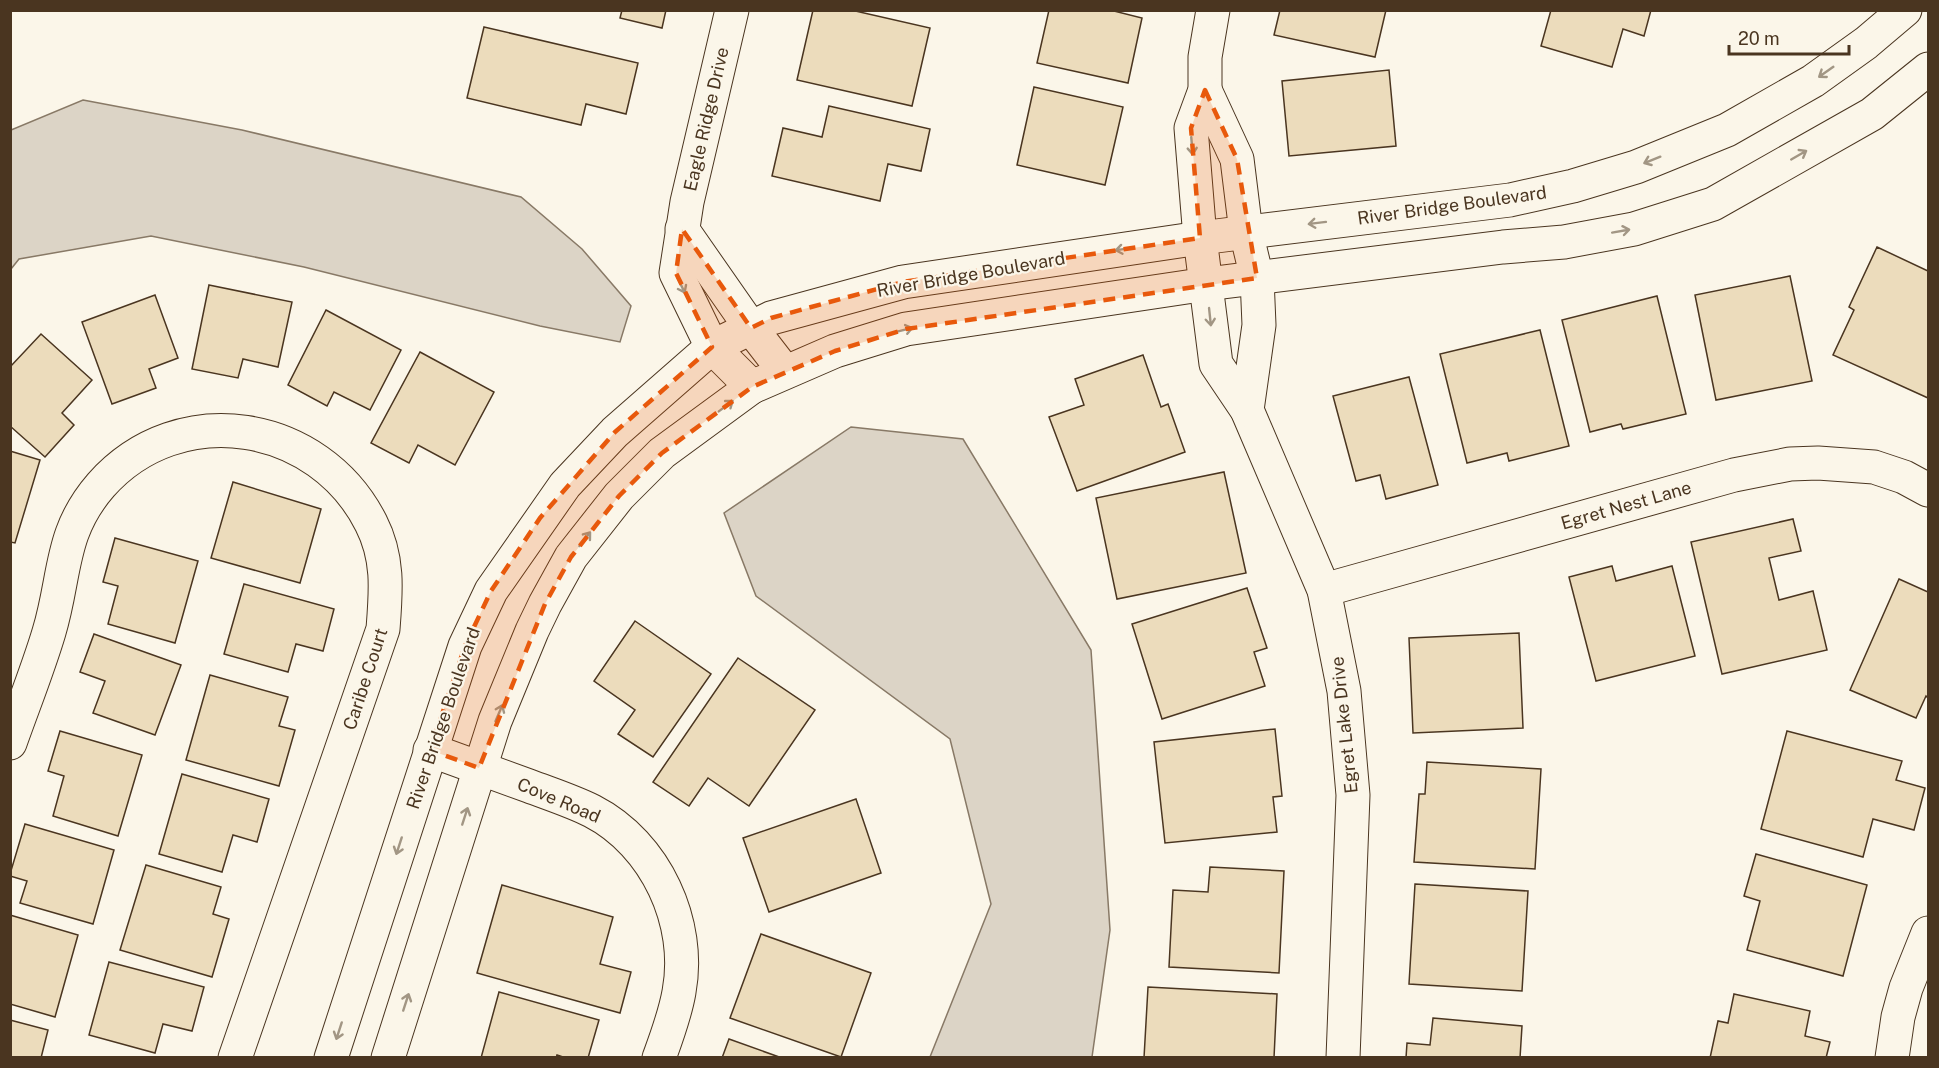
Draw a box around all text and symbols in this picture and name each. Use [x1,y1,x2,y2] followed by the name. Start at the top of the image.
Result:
[1729,18,1849,56] scale bar
[1738,28,1780,49] text: 20 m
[679,45,733,193] street label: Eagle Ridge Drive
[1818,66,1834,78] one-way arrow
[1187,136,1198,155] one-way arrow
[1790,148,1807,160] one-way arrow
[1643,155,1662,166] one-way arrow
[1356,181,1548,229] street label: River Bridge Boulevard
[1308,218,1328,229] one-way arrow
[1611,225,1631,236] one-way arrow
[1115,244,1134,255] one-way arrow
[875,247,1067,301] street label: River Bridge Boulevard
[676,276,688,294] one-way arrow
[1205,306,1216,326] one-way arrow
[894,324,913,335] one-way arrow
[718,399,734,412] one-way arrow
[1558,476,1694,534] street label: Egret Nest Lane
[579,531,592,547] one-way arrow
[402,624,484,812] street label: River Bridge Boulevard
[339,625,391,733] street label: Caribe Court
[1326,656,1362,794] street label: Egret Lake Drive
[494,704,505,722] one-way arrow
[514,773,604,827] street label: Cove Road
[460,807,471,826] one-way arrow
[393,836,404,855] one-way arrow
[401,993,412,1012] one-way arrow
[333,1021,344,1040] one-way arrow

